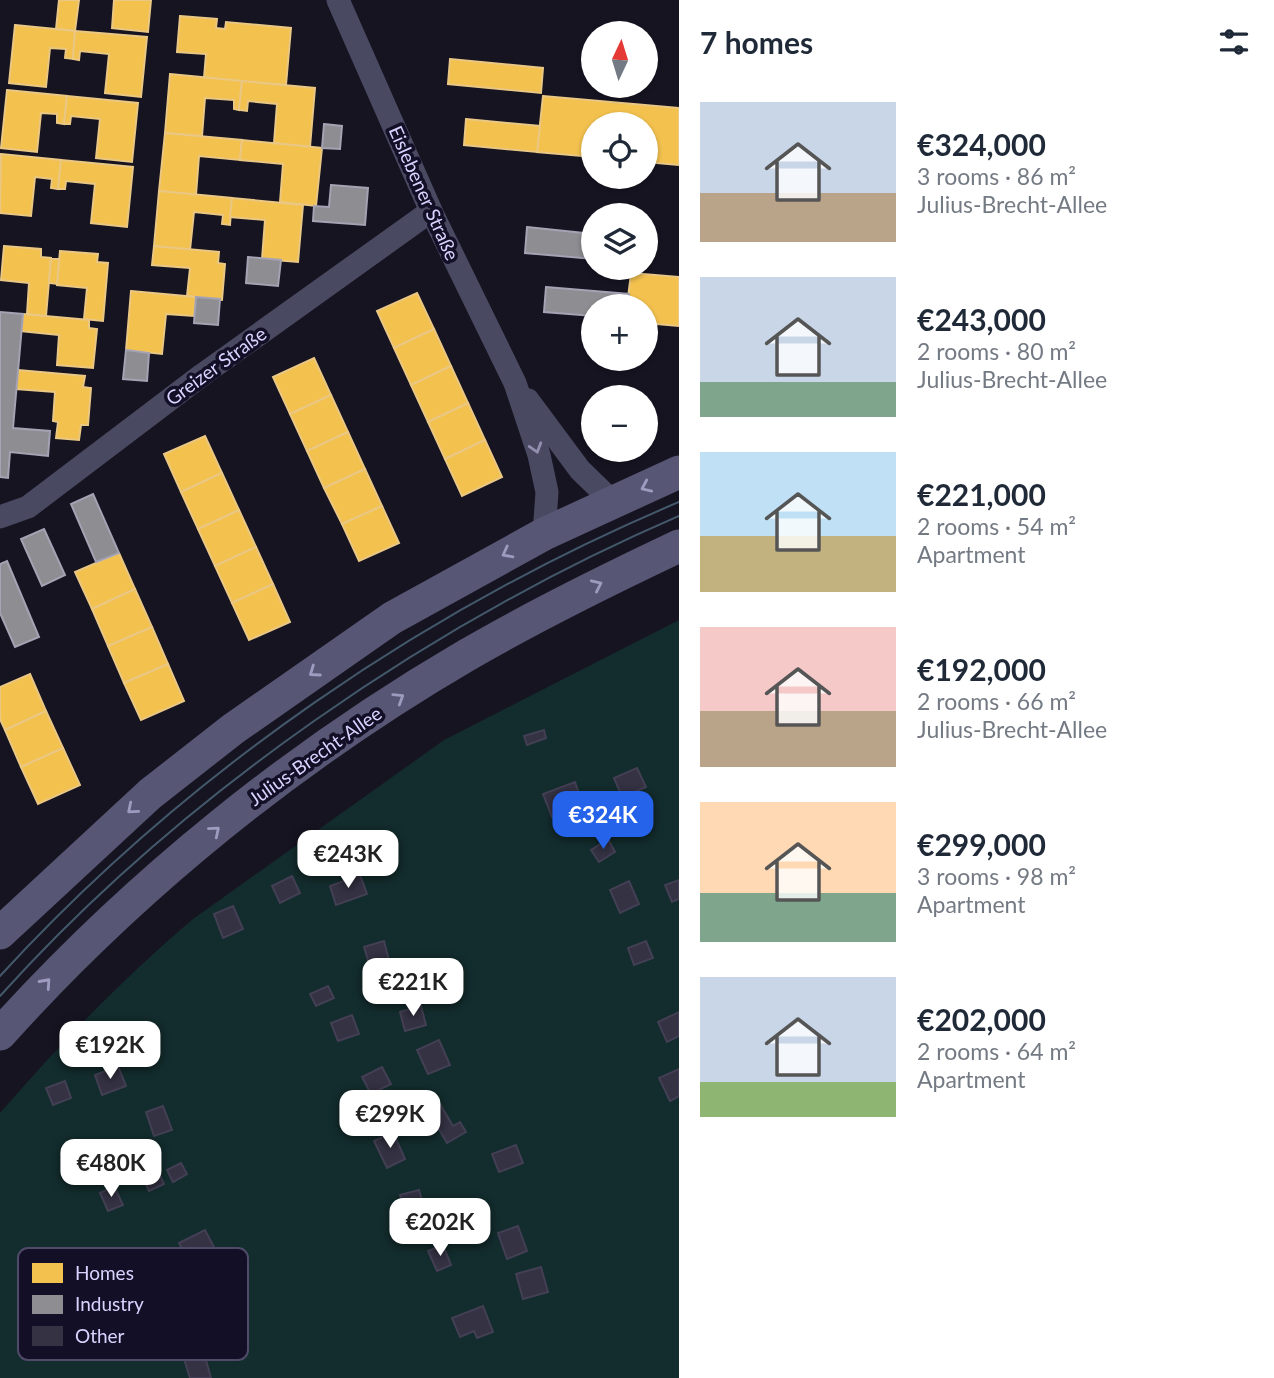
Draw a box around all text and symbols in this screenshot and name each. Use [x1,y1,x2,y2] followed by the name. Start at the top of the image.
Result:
[581,21,658,98] north arrow
[581,21,658,462] map controls
[1215,23,1253,61] icon: filters
[700,24,813,60] text: 7 homes
[581,112,658,189] button: locate
[384,122,464,264] street label: Eislebener Straße
[917,126,1046,162] text: €324,000
[756,130,840,214] icon: home
[917,162,1076,190] text: 3 rooms · 86 m²
[917,190,1107,218] text: Julius-Brecht-Allee
[581,203,658,280] button: layers
[581,294,658,371] button: +
[917,301,1046,337] text: €243,000
[756,305,840,389] icon: home
[161,321,270,410] street label: Greizer Straße
[917,337,1076,365] text: 2 rooms · 80 m²
[917,365,1107,393] text: Julius-Brecht-Allee
[581,385,658,462] button: −
[528,442,543,454] one-way arrow
[917,476,1046,512] text: €221,000
[641,478,653,492] one-way arrow
[756,480,840,564] icon: home
[917,512,1076,540] text: 2 rooms · 54 m²
[917,540,1025,568] text: Apartment
[502,545,515,558] one-way arrow
[590,580,602,594] one-way arrow
[917,651,1046,687] text: €192,000
[756,655,840,739] icon: home
[309,664,322,676] one-way arrow
[917,687,1076,715] text: 2 rooms · 66 m²
[391,693,404,706] one-way arrow
[244,701,386,810] street label: Julius-Brecht-Allee
[917,715,1107,743] text: Julius-Brecht-Allee
[554,792,652,851] pin: €324K
[568,800,638,828] text: €324K
[128,801,141,813] one-way arrow
[917,826,1046,862] text: €299,000
[206,827,219,839] one-way arrow
[299,830,397,890] pin: €243K
[756,830,840,914] icon: home
[313,839,383,867] text: €243K
[917,862,1076,890] text: 3 rooms · 98 m²
[917,890,1025,918] text: Apartment
[364,958,462,1018] pin: €221K
[378,967,448,995] text: €221K
[37,978,50,991] one-way arrow
[917,1001,1046,1037] text: €202,000
[756,1005,840,1089] icon: home
[61,1021,159,1081] pin: €192K
[75,1030,145,1058] text: €192K
[917,1037,1076,1065] text: 2 rooms · 64 m²
[917,1065,1025,1093] text: Apartment
[341,1090,439,1150] pin: €299K
[355,1099,425,1127] text: €299K
[62,1140,160,1199] pin: €480K
[76,1148,146,1176] text: €480K
[391,1198,489,1258] pin: €202K
[405,1207,475,1235] text: €202K
[18,1248,248,1360] legend
[75,1261,134,1284] text: Homes
[75,1292,144,1315] text: Industry
[75,1324,125,1347] text: Other

